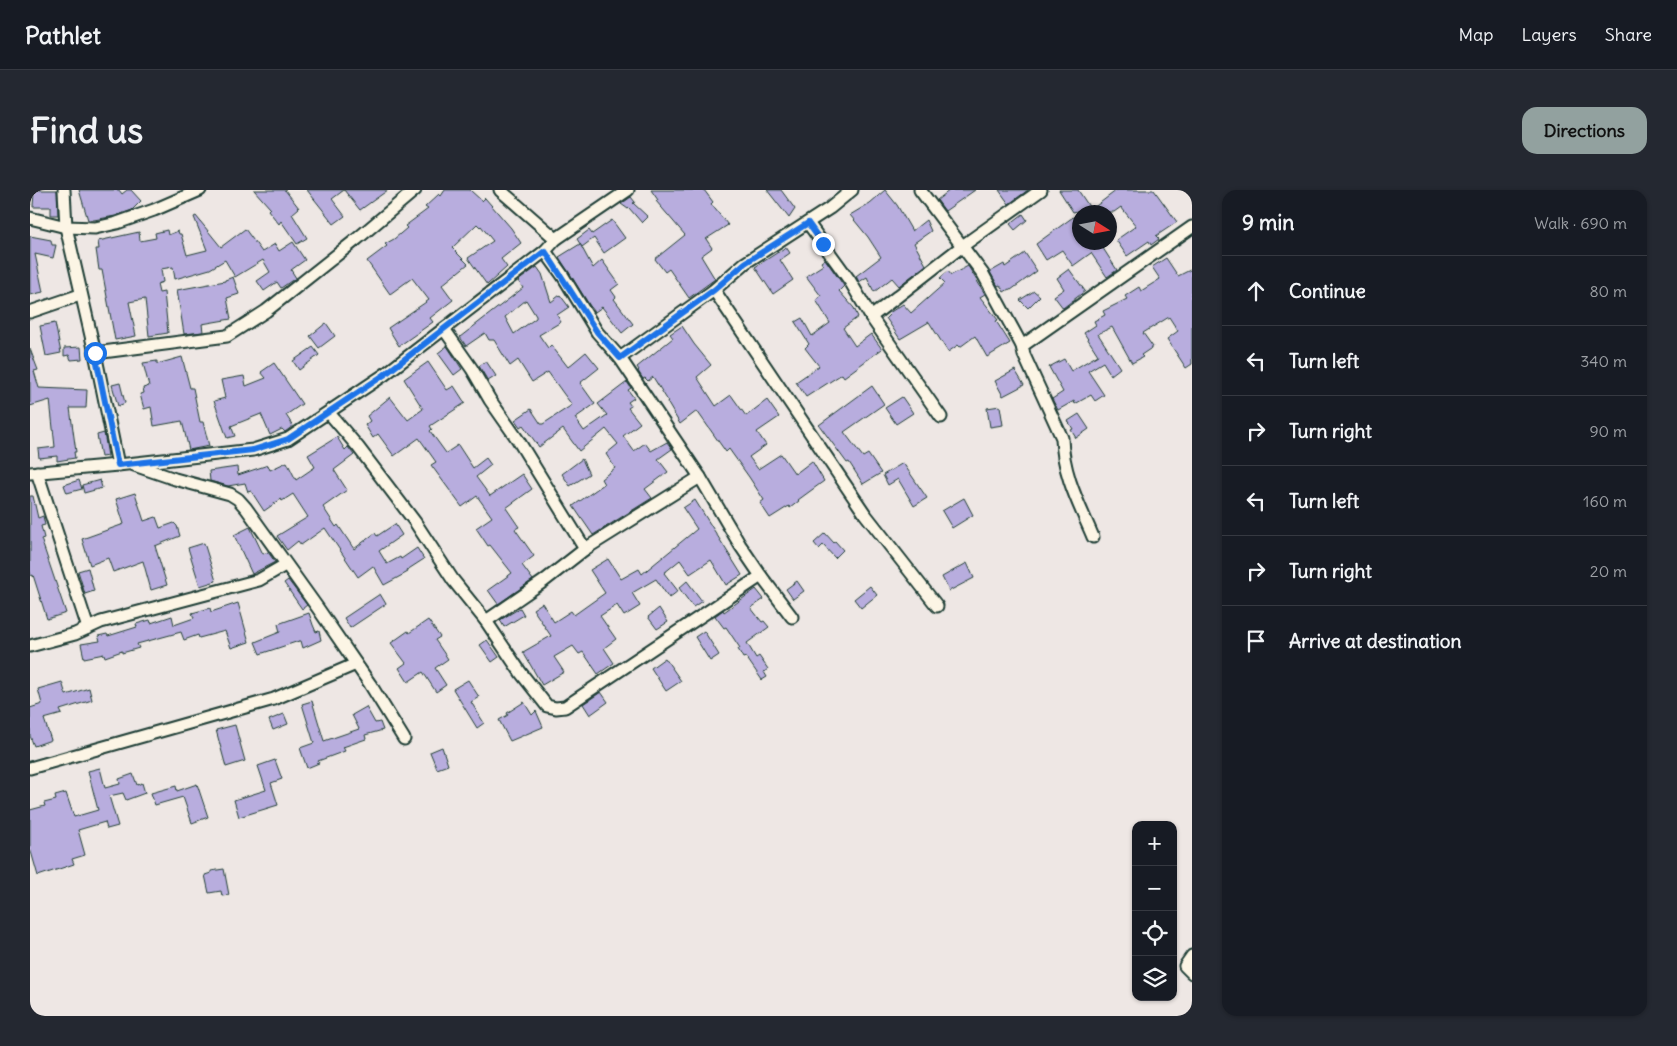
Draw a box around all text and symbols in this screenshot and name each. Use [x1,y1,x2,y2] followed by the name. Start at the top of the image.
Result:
[25,20,101,50] text: Pathlet
[1458,23,1493,46] text: Map
[1521,23,1577,46] text: Layers
[1605,23,1652,46] text: Share
[1522,107,1647,154] button: Directions
[30,108,143,152] text: Find us
[1072,205,1117,250] north arrow
[1242,209,1294,236] text: 9 min
[1534,213,1627,233] text: Walk · 690 m
[812,233,835,256] route end
[1242,277,1270,305] icon: ahead
[1289,279,1366,303] text: Continue
[1589,281,1627,301] text: 80 m
[84,342,107,365] route start
[1242,347,1270,375] icon: left
[1289,349,1359,373] text: Turn left
[1580,351,1627,371] text: 340 m
[1242,417,1270,445] icon: right
[1289,419,1372,443] text: Turn right
[1589,421,1627,441] text: 90 m
[1242,487,1270,515] icon: left
[1289,489,1359,513] text: Turn left
[1583,491,1627,511] text: 160 m
[1242,557,1270,585] icon: right
[1289,559,1372,583] text: Turn right
[1590,561,1627,581] text: 20 m
[1242,627,1270,655] icon: arrive
[1289,629,1462,653] text: Arrive at destination
[1132,821,1177,1001] map controls
[1132,821,1177,866] button: +
[1132,866,1177,911] button: −
[1132,911,1177,956] button: locate
[1132,956,1177,1001] button: layers

